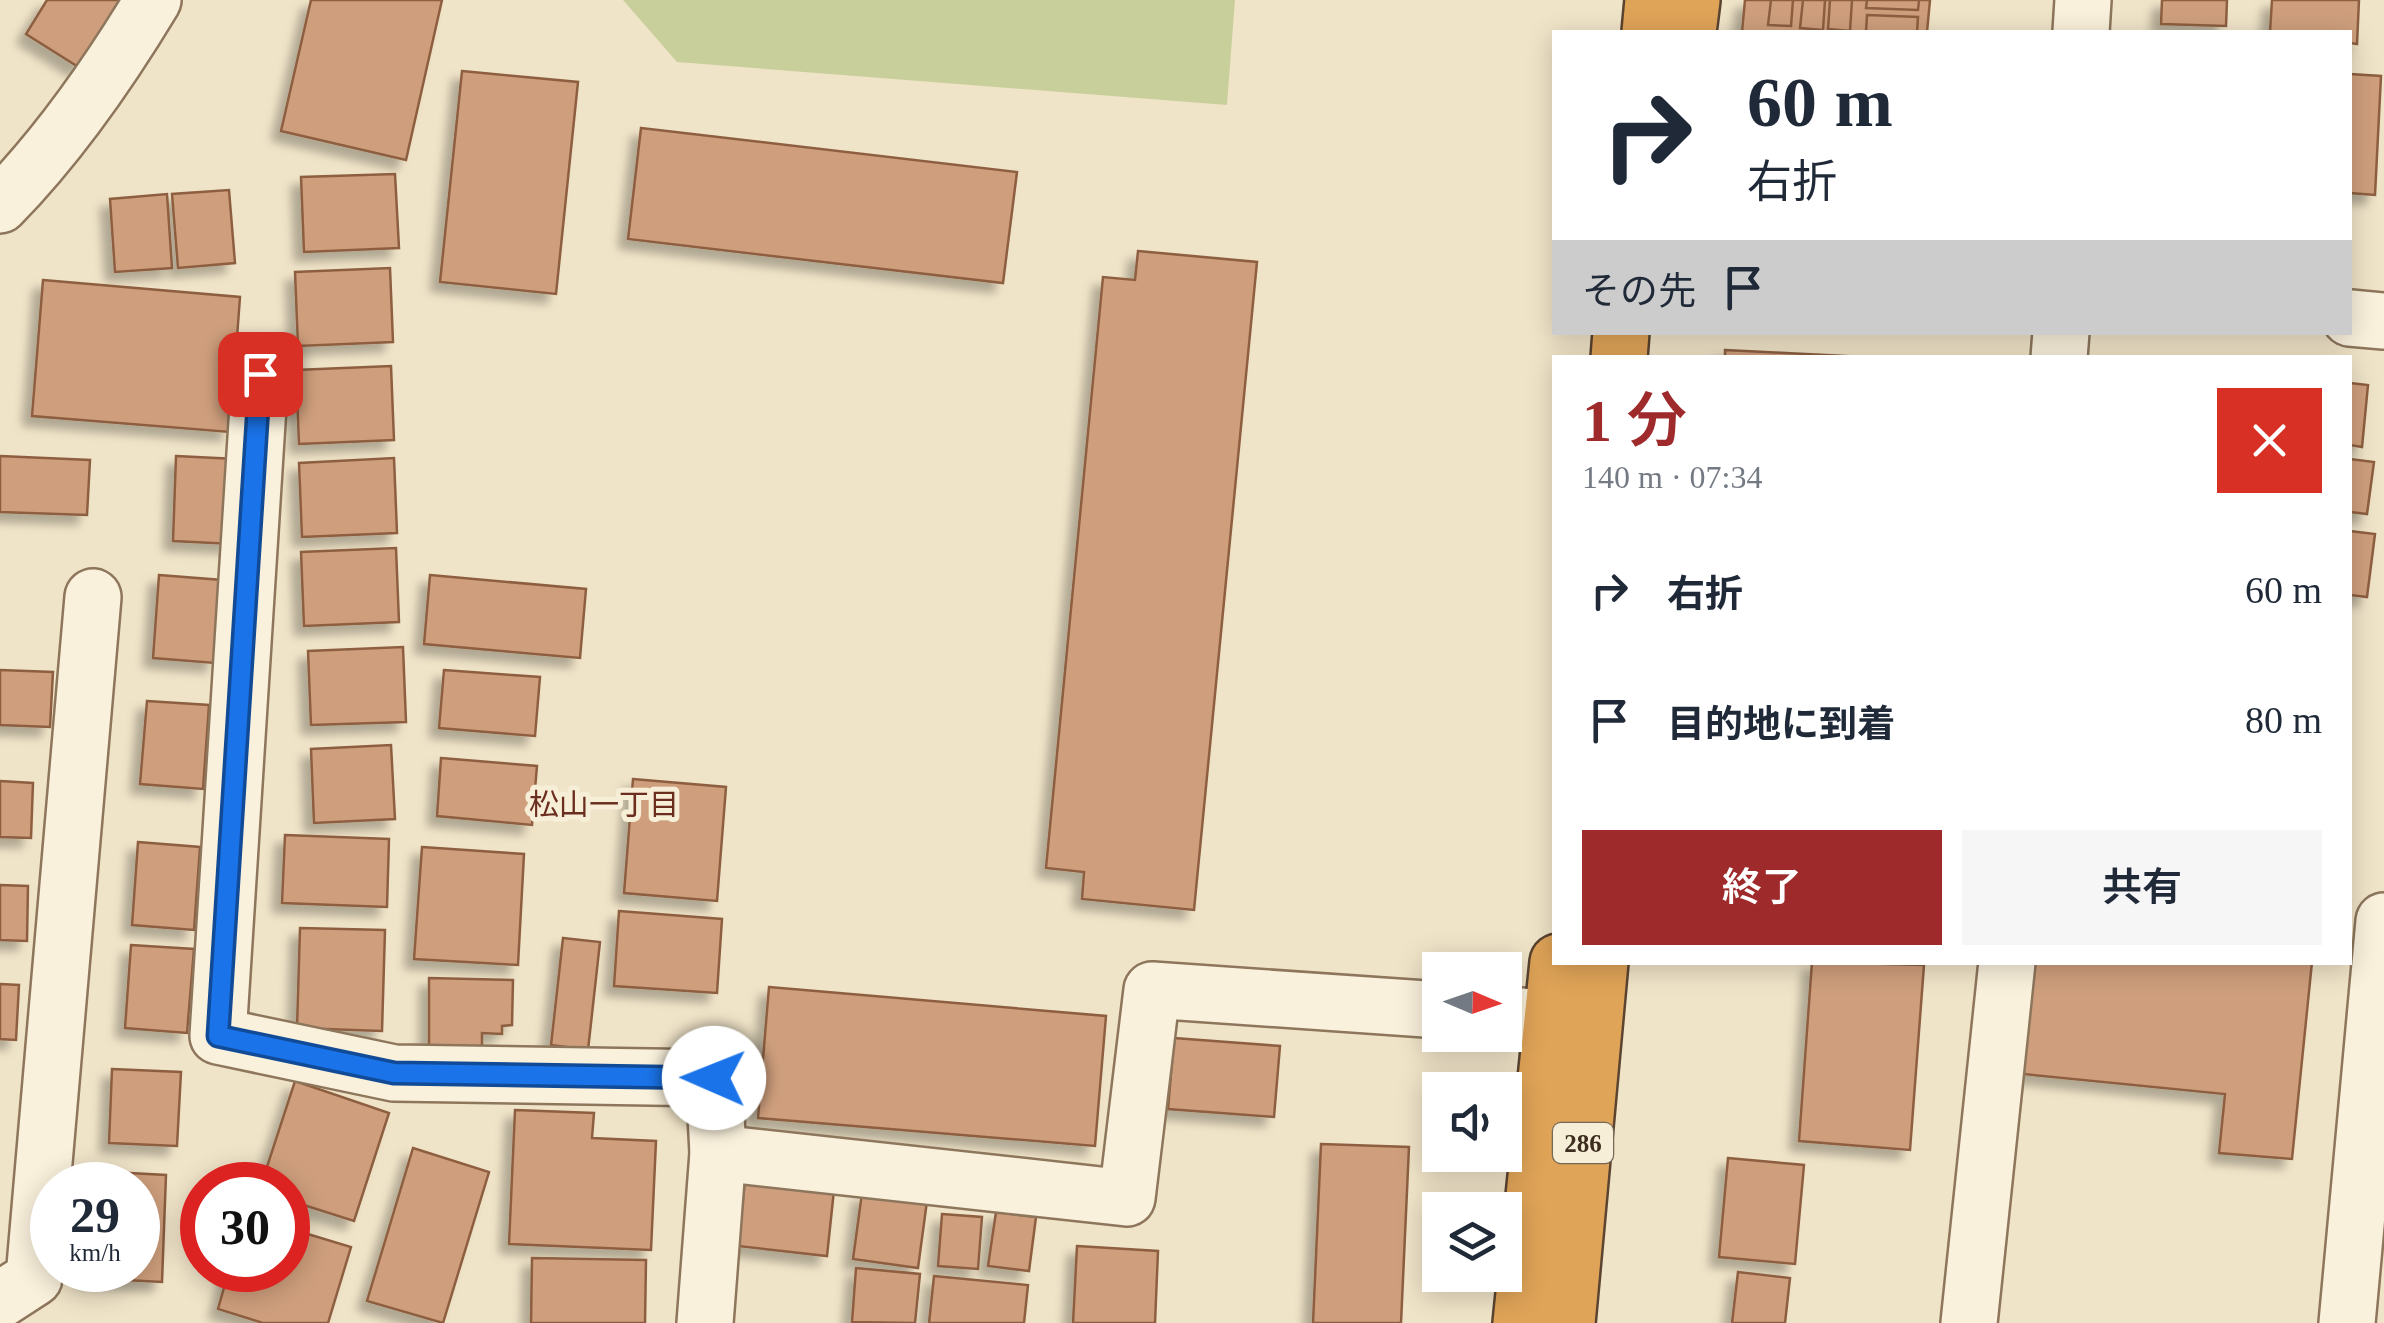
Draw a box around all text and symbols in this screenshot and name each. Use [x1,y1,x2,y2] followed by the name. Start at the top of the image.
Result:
[1747,64,1893,141] text: 60 m
[1582,70,1712,200] icon: right
[1747,157,1837,207] text: 右折
[1716,260,1771,315] icon: arrive
[1582,270,1696,312] text: その先
[218,332,303,417] pin
[233,347,288,402] icon: arrive
[1582,388,1687,454] text: 1 分
[2217,388,2322,493] button: close
[1582,459,1762,495] text: 140 m · 07:34
[1582,563,1637,618] icon: right
[2245,569,2322,611] text: 60 m
[1667,573,1743,615] text: 右折
[1582,693,1637,748] icon: arrive
[2245,699,2322,741] text: 80 m
[1667,703,1895,745] text: 目的地に到着
[529,788,679,821] district label: 松山一丁目
[1582,830,1942,945] button: 終了
[1962,830,2322,945] button: 共有
[1422,952,1522,1052] north arrow
[1422,952,1522,1292] map controls
[662,1026,766,1130] position arrow
[1422,1072,1522,1172] button: sound
[1553,1123,1613,1163] road number: 286
[180,1162,310,1292] speed limit sign: 30
[70,1187,120,1243] text: 29
[1422,1192,1522,1292] button: layers
[69,1239,121,1266] text: km/h

